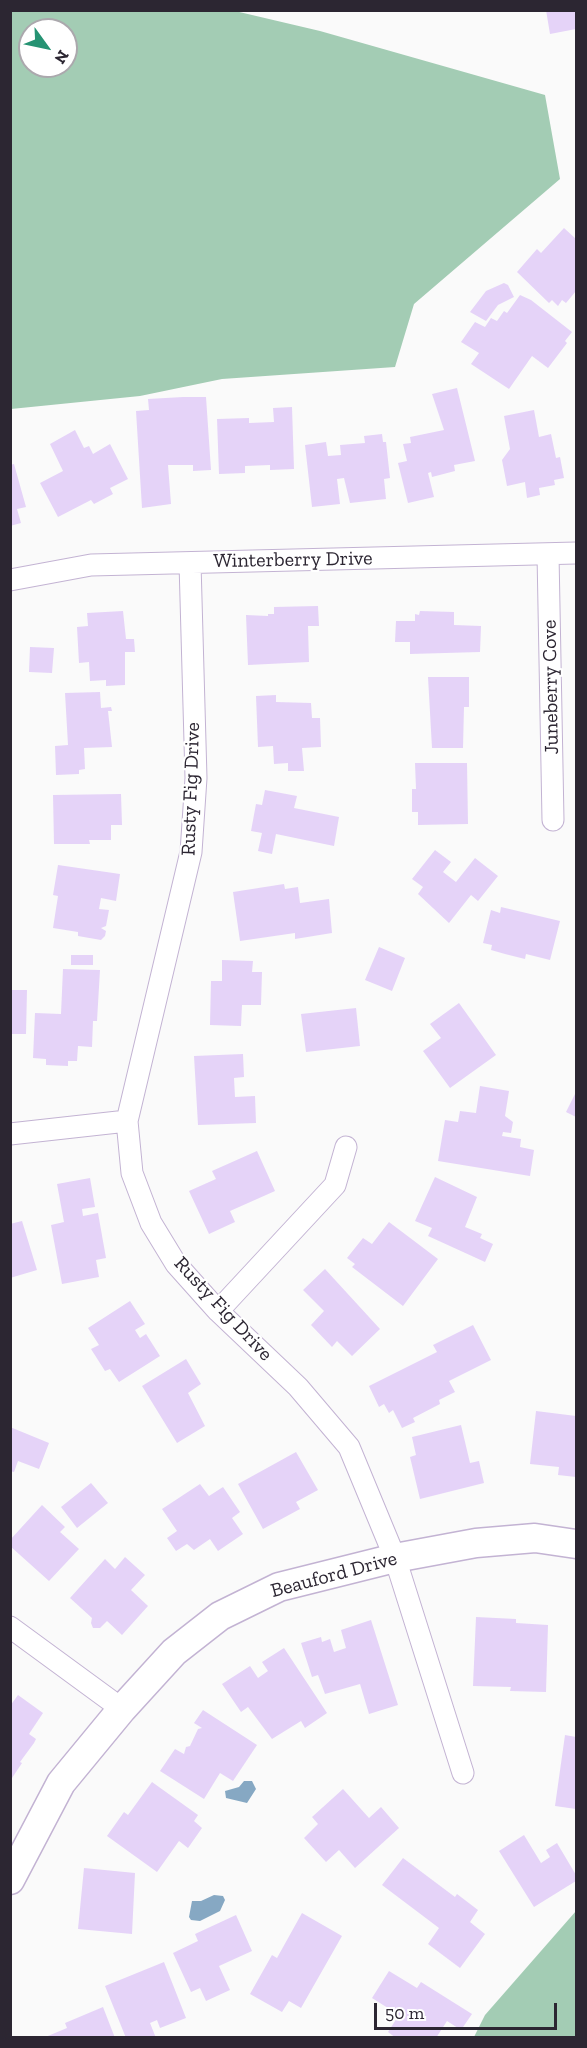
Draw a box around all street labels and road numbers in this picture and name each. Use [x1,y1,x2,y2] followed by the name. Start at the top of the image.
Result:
[213,547,373,573] street label: Winterberry Drive
[538,620,564,754] street label: Juneberry Cove
[177,722,205,856] street label: Rusty Fig Drive
[169,1252,277,1366] street label: Rusty Fig Drive
[268,1547,400,1603] street label: Beauford Drive

